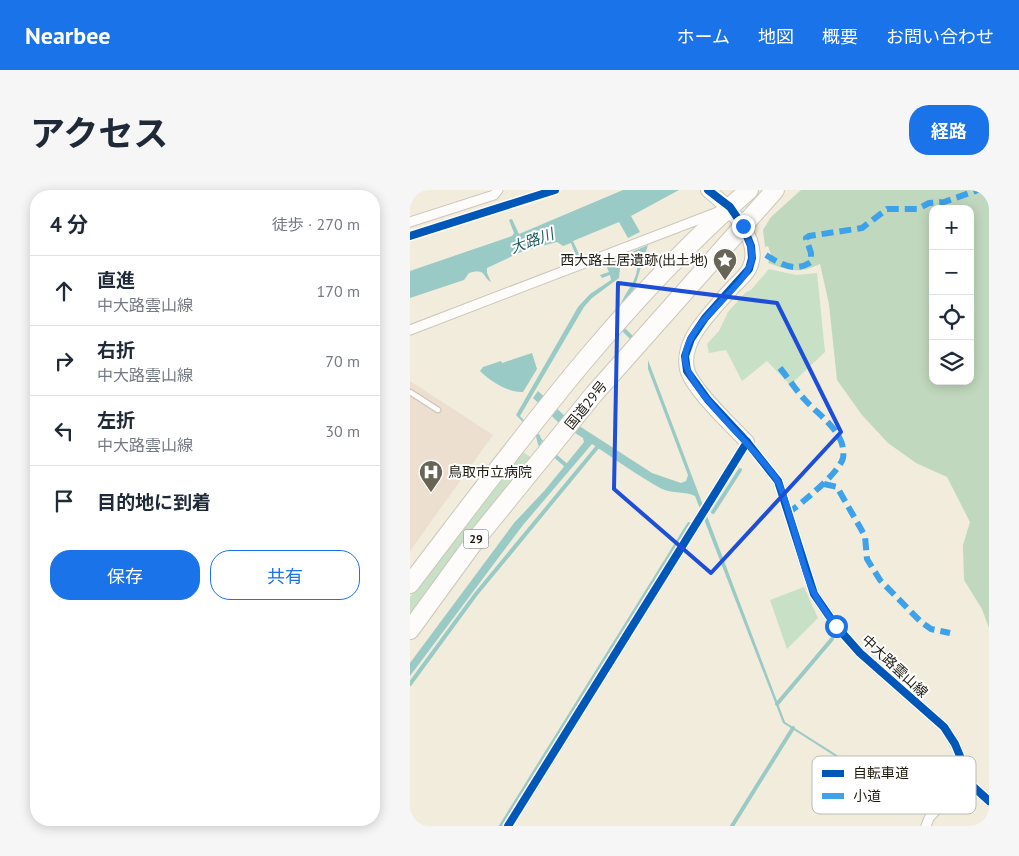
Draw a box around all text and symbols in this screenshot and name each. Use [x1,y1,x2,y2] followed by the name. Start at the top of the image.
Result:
[25,20,110,51] text: Nearbee
[677,25,730,48] text: ホーム
[758,25,794,48] text: 地図
[822,25,858,48] text: 概要
[886,25,994,48] text: お問い合わせ
[909,105,989,155] button: 経路
[30,110,168,156] text: アクセス
[929,205,974,385] map controls
[929,205,974,250] button: +
[50,211,88,238] text: 4 分
[272,214,360,234] text: 徒歩 · 270 m
[732,215,755,238] route end
[507,223,558,257] water label: 大路川
[712,247,738,281] place icon: 西大路土居遺跡(出土地)
[929,250,974,295] button: −
[560,251,708,269] place label: 西大路土居遺跡(出土地)
[97,268,135,292] text: 直進
[50,277,78,305] icon: ahead
[317,281,360,301] text: 170 m
[97,295,193,315] text: 中大路雲山線
[929,295,974,340] button: locate
[97,338,135,362] text: 右折
[929,340,974,385] button: layers
[50,347,78,375] icon: right
[325,351,360,371] text: 70 m
[97,365,193,385] text: 中大路雲山線
[561,377,611,433] street label: 国道29号
[97,408,135,432] text: 左折
[50,417,78,445] icon: left
[325,421,360,441] text: 30 m
[97,435,193,455] text: 中大路雲山線
[418,459,444,493] hospital icon: 鳥取市立病院
[448,463,532,481] place label: 鳥取市立病院
[50,487,78,515] icon: arrive
[97,490,211,514] text: 目的地に到着
[464,529,488,548] road number: 29
[50,550,200,600] button: 保存
[210,550,360,600] button: 共有
[825,615,848,638] route start
[858,631,932,701] street label: 中大路雲山線
[812,756,976,814] legend
[853,764,909,782] text: 自転車道
[853,787,881,805] text: 小道

